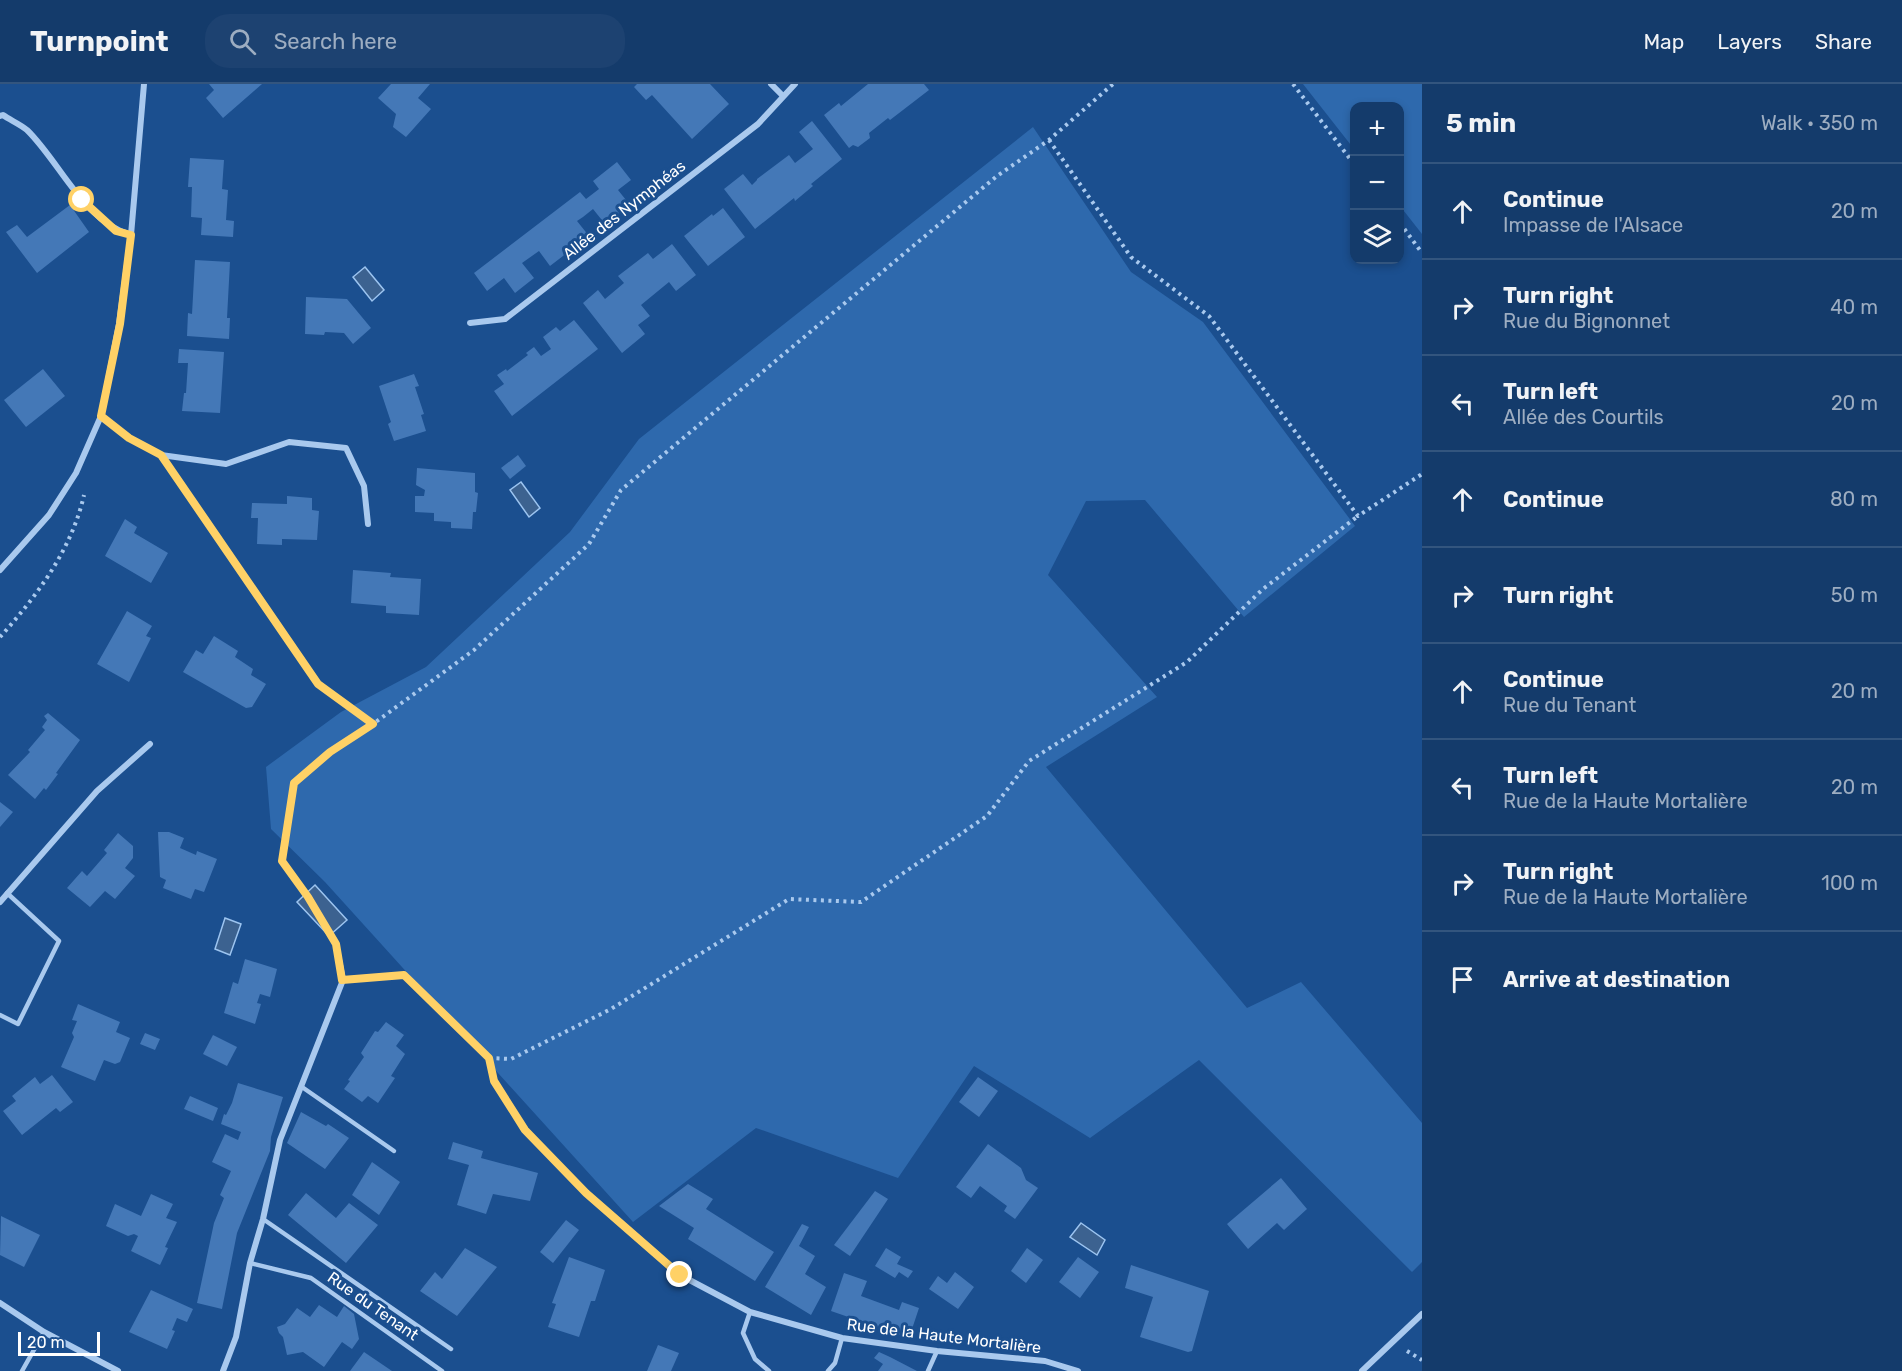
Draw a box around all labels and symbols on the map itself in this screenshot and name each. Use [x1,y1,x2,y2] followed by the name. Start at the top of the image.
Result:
[559,156,689,264] street label: Allée des Nymphéas
[68,186,94,212] route start
[666,1261,692,1287] route end
[324,1268,422,1344] street label: Rue du Tenant
[846,1315,1042,1357] street label: Rue de la Haute Mortalière
[18,1329,100,1356] scale bar

